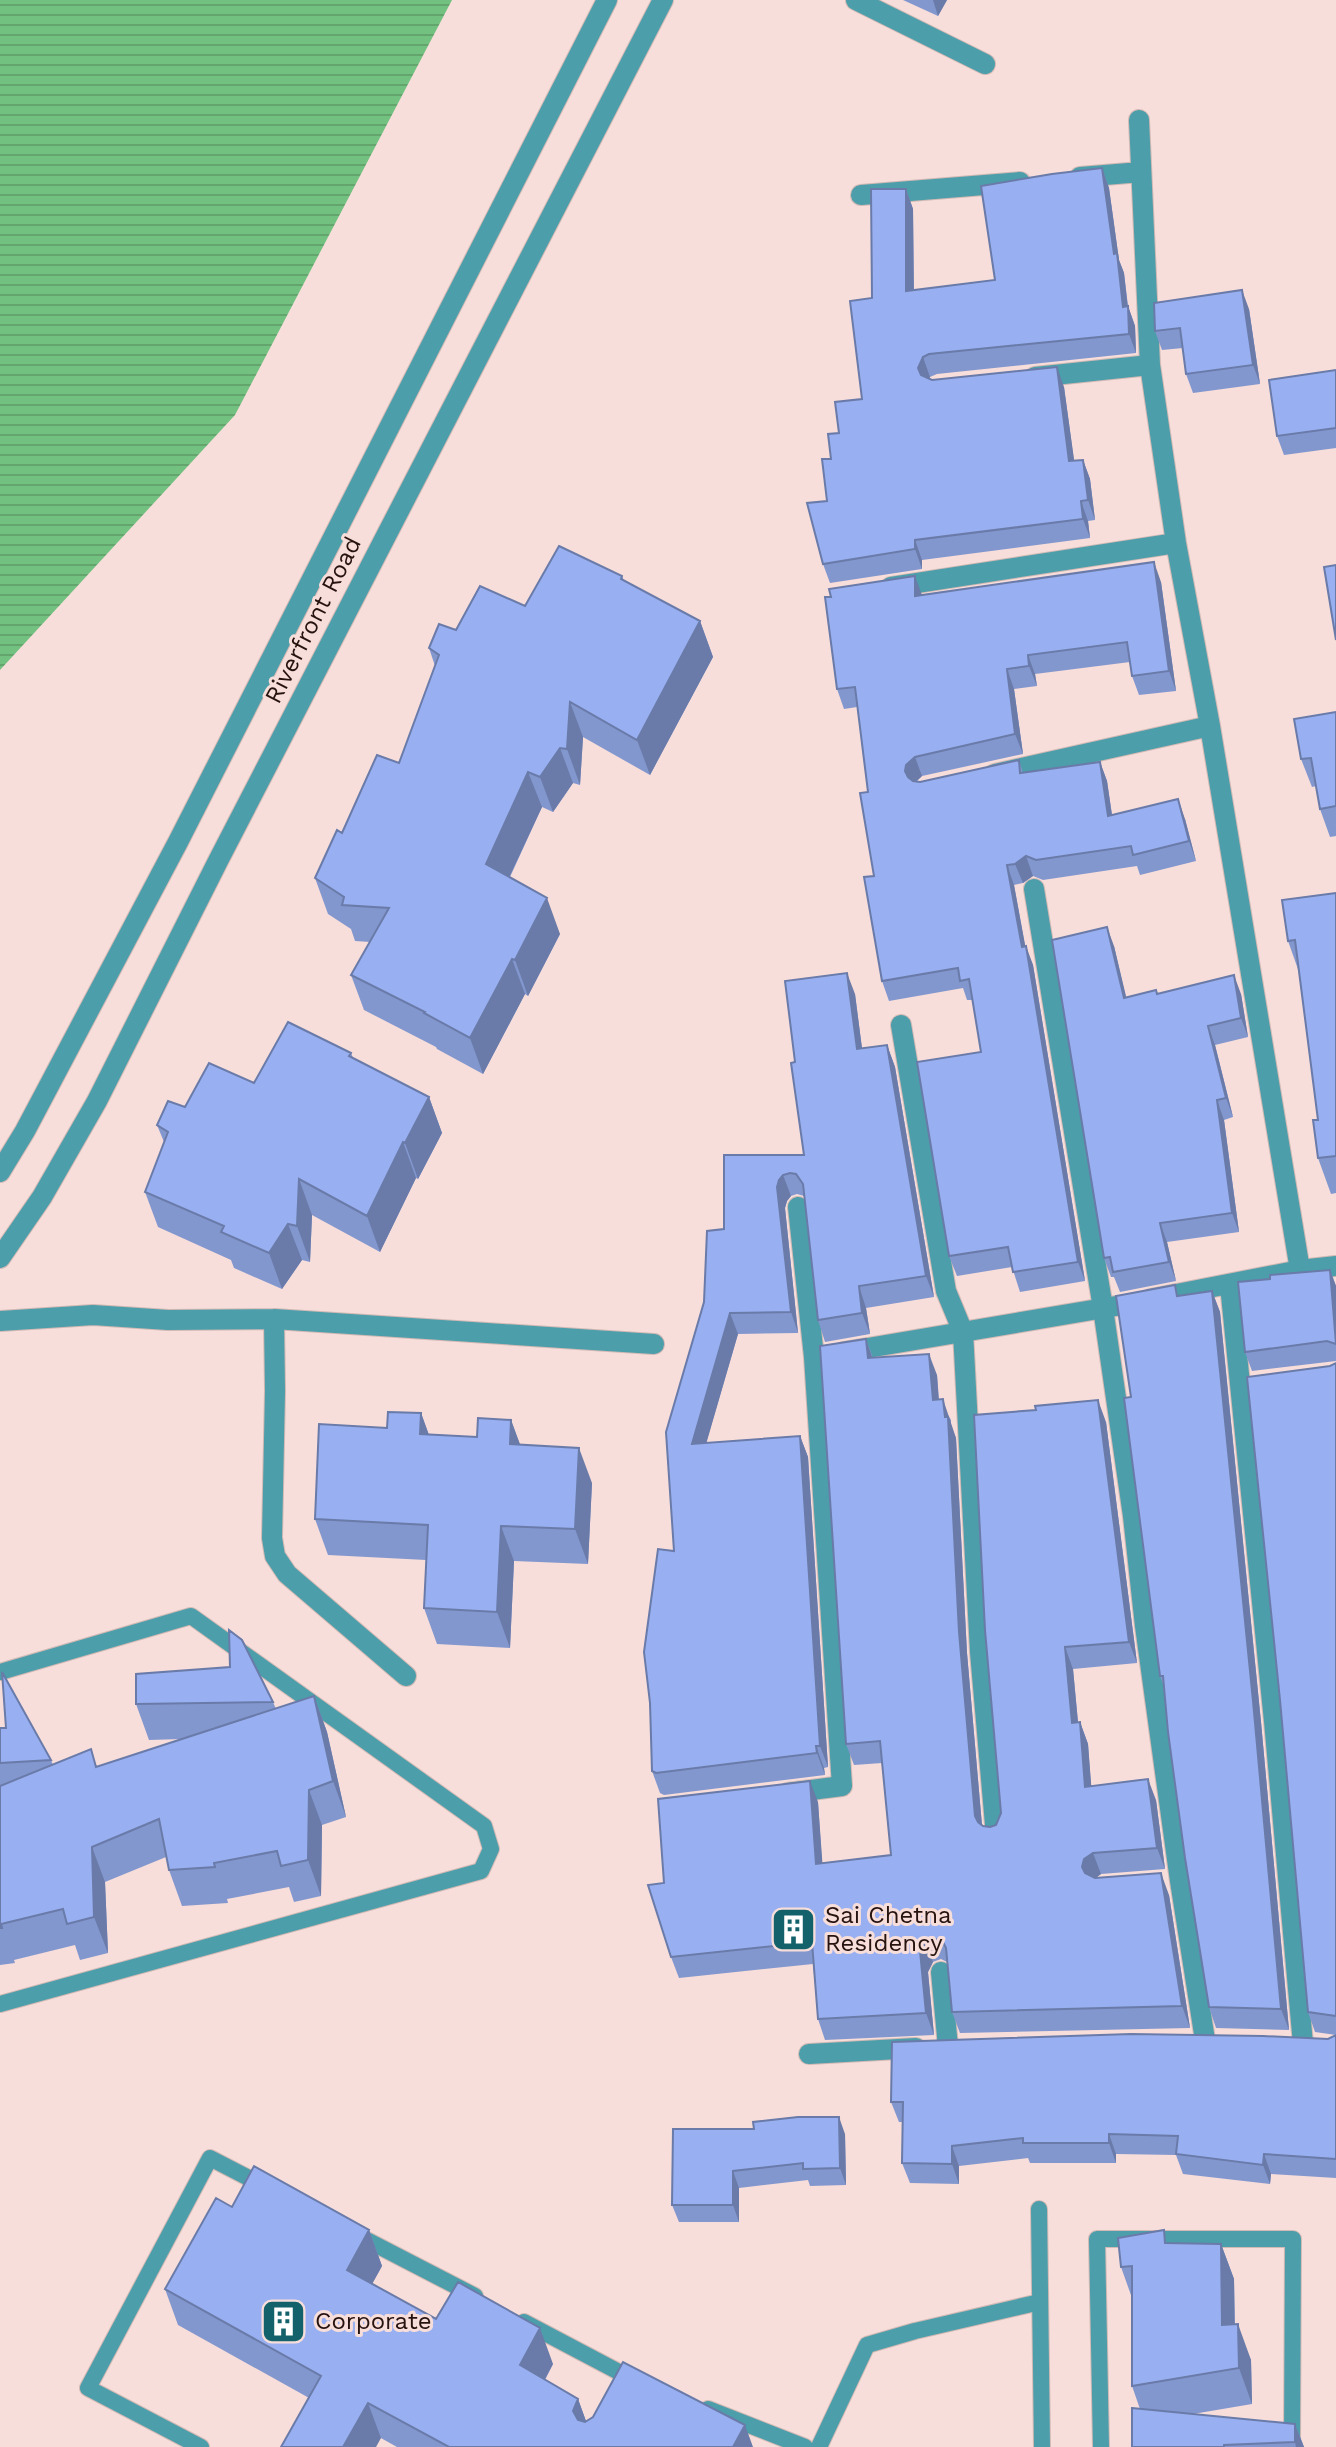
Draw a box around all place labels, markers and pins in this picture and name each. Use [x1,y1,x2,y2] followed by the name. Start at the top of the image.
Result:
[825,1901,952,1957] place label: Sai Chetna Residency
[770,1905,818,1953] building icon: Sai Chetna Residency
[260,2297,308,2345] building icon: Corporate
[315,2307,432,2335] place label: Corporate

